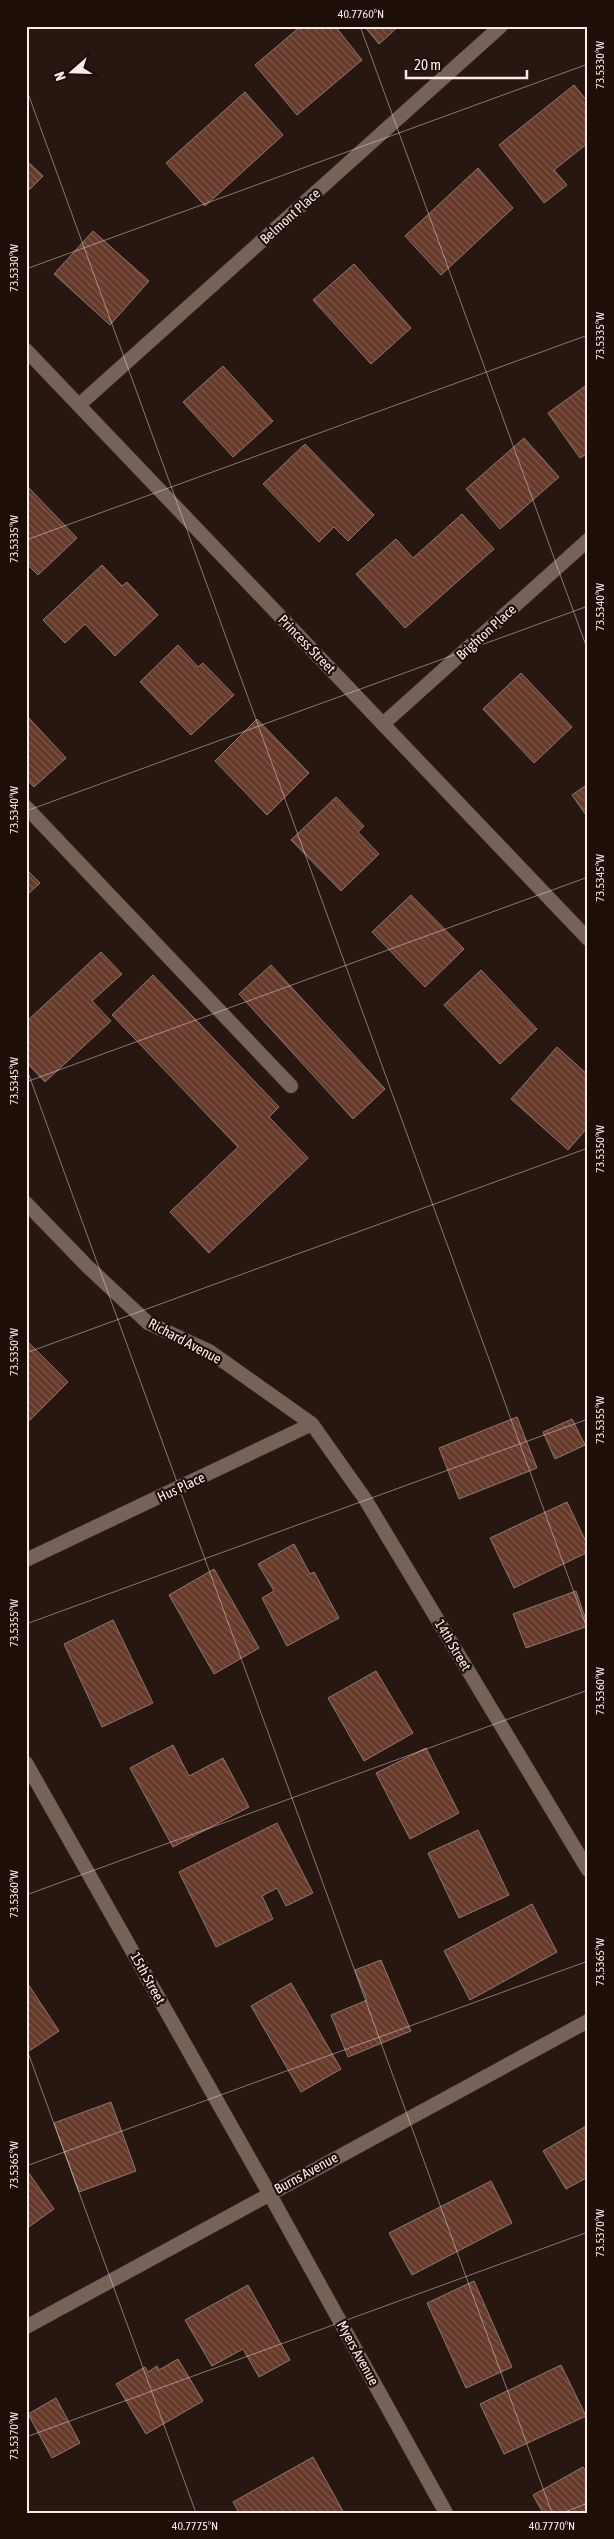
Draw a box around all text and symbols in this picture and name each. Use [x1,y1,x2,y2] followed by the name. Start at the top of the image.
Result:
[338,7,384,21] text: 40.7760°N
[593,41,607,89] text: 73.5330°W
[48,48,98,98] north arrow
[406,48,528,80] scale bar
[414,56,441,73] text: 20 m
[51,70,69,83] text: N
[257,185,323,247] street label: Belmont Place
[7,244,21,292] text: 73.5330°W
[593,312,607,360] text: 73.5335°W
[7,515,21,563] text: 73.5335°W
[593,583,607,631] text: 73.5340°W
[453,601,519,663] street label: Brighton Place
[275,611,339,677] street label: Princess Street
[7,786,21,834] text: 73.5340°W
[593,854,607,902] text: 73.5345°W
[7,1057,21,1105] text: 73.5345°W
[593,1125,607,1173] text: 73.5350°W
[146,1315,224,1367] street label: Richard Avenue
[7,1328,21,1376] text: 73.5350°W
[593,1396,607,1444] text: 73.5355°W
[155,1469,207,1505] street label: Hus Place
[7,1599,21,1647] text: 73.5355°W
[432,1617,474,1673] street label: 14th Street
[593,1667,607,1715] text: 73.5360°W
[7,1870,21,1918] text: 73.5360°W
[593,1938,607,1986] text: 73.5365°W
[127,1949,169,2007] street label: 15th Street
[7,2141,21,2189] text: 73.5365°W
[272,2149,340,2197] street label: Burns Avenue
[593,2209,607,2257] text: 73.5370°W
[334,2318,382,2388] street label: Myers Avenue
[7,2412,21,2460] text: 73.5370°W
[172,2519,218,2533] text: 40.7775°N
[529,2519,575,2533] text: 40.7770°N

